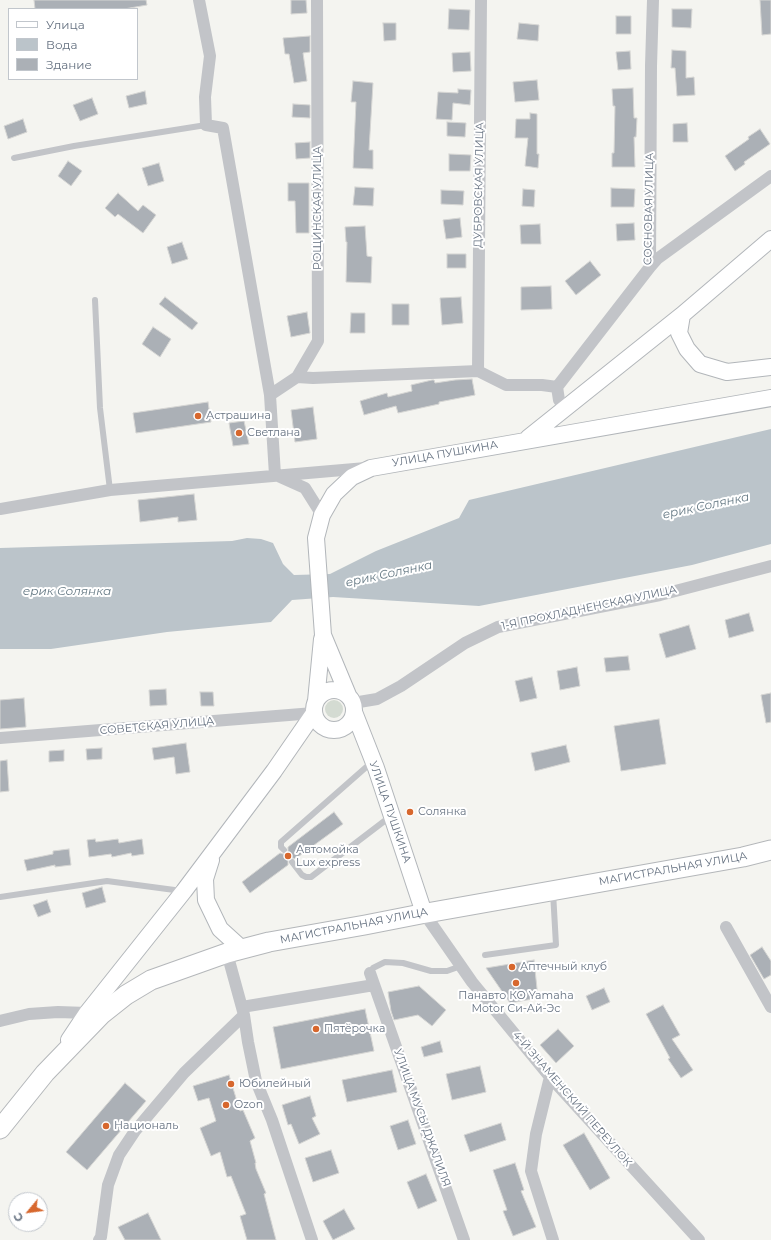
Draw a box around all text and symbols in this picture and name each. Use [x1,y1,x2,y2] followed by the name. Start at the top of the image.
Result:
[8,8,138,80] legend
[46,17,85,32] text: Улица
[46,37,77,52] text: Вода
[46,57,92,72] text: Здание
[471,122,487,248] street label: ДУБРОВСКАЯ УЛИЦА
[311,146,325,270] street label: РОЩИНСКАЯ УЛИЦА
[641,153,657,265] street label: СОСНОВАЯ УЛИЦА
[206,409,271,423] place label: Астрашина
[193,411,203,421] marker: Астрашина
[247,426,300,440] place label: Светлана
[234,428,244,438] marker: Светлана
[391,438,499,470] street label: УЛИЦА ПУШКИНА
[661,490,751,522] water label: ерик Солянка
[344,558,434,590] water label: ерик Солянка
[500,583,678,633] street label: 1-Я ПРОХЛАДНЕНСКАЯ УЛИЦА
[23,584,111,598] water label: ерик Солянка
[99,714,215,738] street label: СОВЕТСКАЯ УЛИЦА
[366,759,414,865] street label: УЛИЦА ПУШКИНА
[418,805,466,819] place label: Солянка
[405,807,415,817] marker: Солянка
[296,843,360,869] place label: Автомойка Lux express
[598,849,748,889] street label: МАГИСТРАЛЬНАЯ УЛИЦА
[283,851,293,861] marker: Автомойка Lux express
[279,905,429,947] street label: МАГИСТРАЛЬНАЯ УЛИЦА
[520,960,607,974] place label: Аптечный клуб
[507,962,517,972] marker: Аптечный клуб
[511,978,521,988] marker: Панавто КО Yamaha Motor Си-Ай-Эс
[458,989,574,1015] place label: Панавто КО Yamaha Motor Си-Ай-Эс
[324,1022,385,1036] place label: Пятёрочка
[311,1024,321,1034] marker: Пятёрочка
[510,1029,634,1169] street label: 4-Й ЗНАМЕНСКИЙ ПЕРЕУЛОК
[391,1047,453,1189] street label: УЛИЦА МУСЫ ДЖАЛИЛЯ
[239,1077,311,1091] place label: Юбилейный
[226,1079,236,1089] marker: Юбилейный
[234,1098,263,1112] place label: Ozon
[221,1100,231,1110] marker: Ozon
[114,1119,179,1133] place label: Националь
[101,1121,111,1131] marker: Националь
[8,1192,48,1232] north arrow
[10,1210,26,1224] text: С

